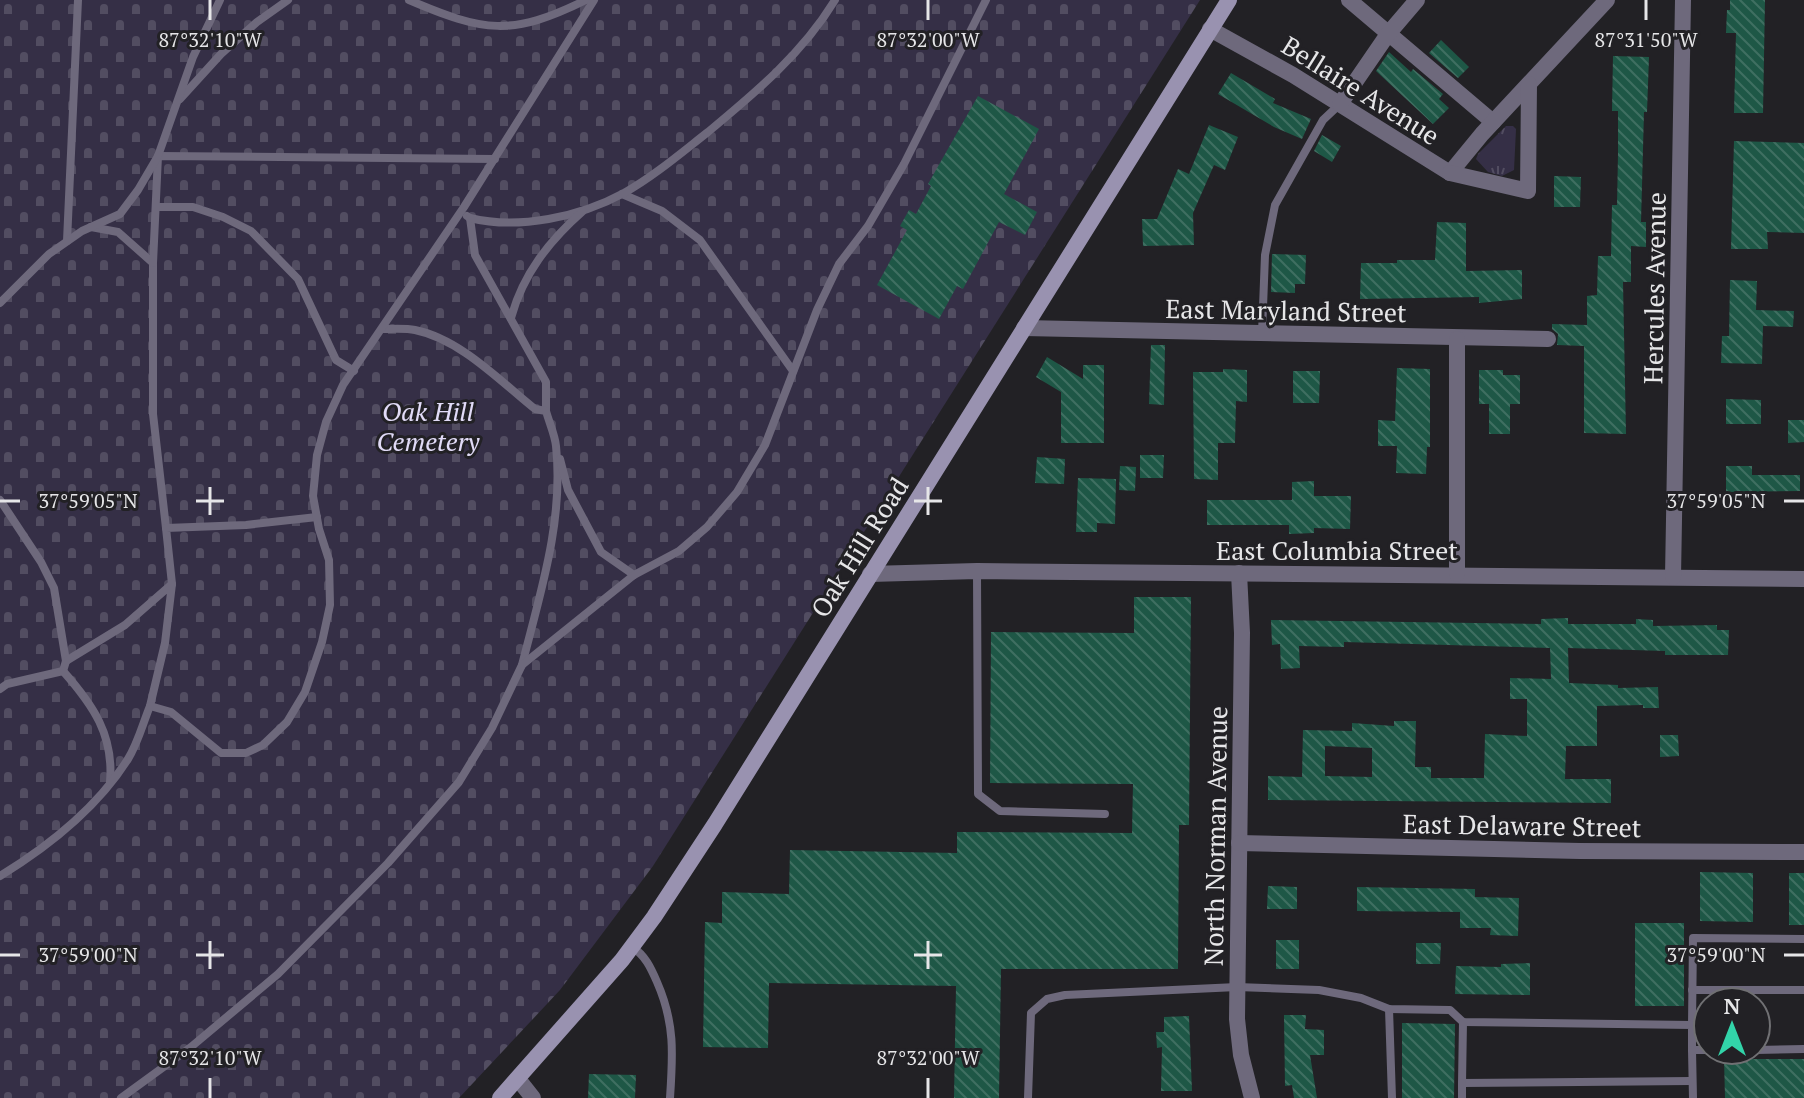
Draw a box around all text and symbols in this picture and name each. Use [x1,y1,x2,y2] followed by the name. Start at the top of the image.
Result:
[158,26,262,53] text: 87°32'10"W
[876,26,980,53] text: 87°32'00"W
[1594,26,1698,53] text: 87°31'50"W
[1276,28,1446,152] street label: Bellaire Avenue
[1635,192,1673,384] street label: Hercules Avenue
[1165,291,1407,329] street label: East Maryland Street
[377,394,481,458] park label: Oak Hill Cemetery
[802,471,916,623] street label: Oak Hill Road
[38,487,138,514] text: 37°59'05"N
[1666,487,1766,514] text: 37°59'05"N
[1216,533,1458,567] street label: East Columbia Street
[1196,706,1234,966] street label: North Norman Avenue
[1402,806,1642,844] street label: East Delaware Street
[38,941,138,968] text: 37°59'00"N
[1666,941,1766,968] text: 37°59'00"N
[1692,986,1772,1066] north arrow
[1724,991,1741,1020] text: N
[158,1044,262,1071] text: 87°32'10"W
[876,1044,980,1071] text: 87°32'00"W

